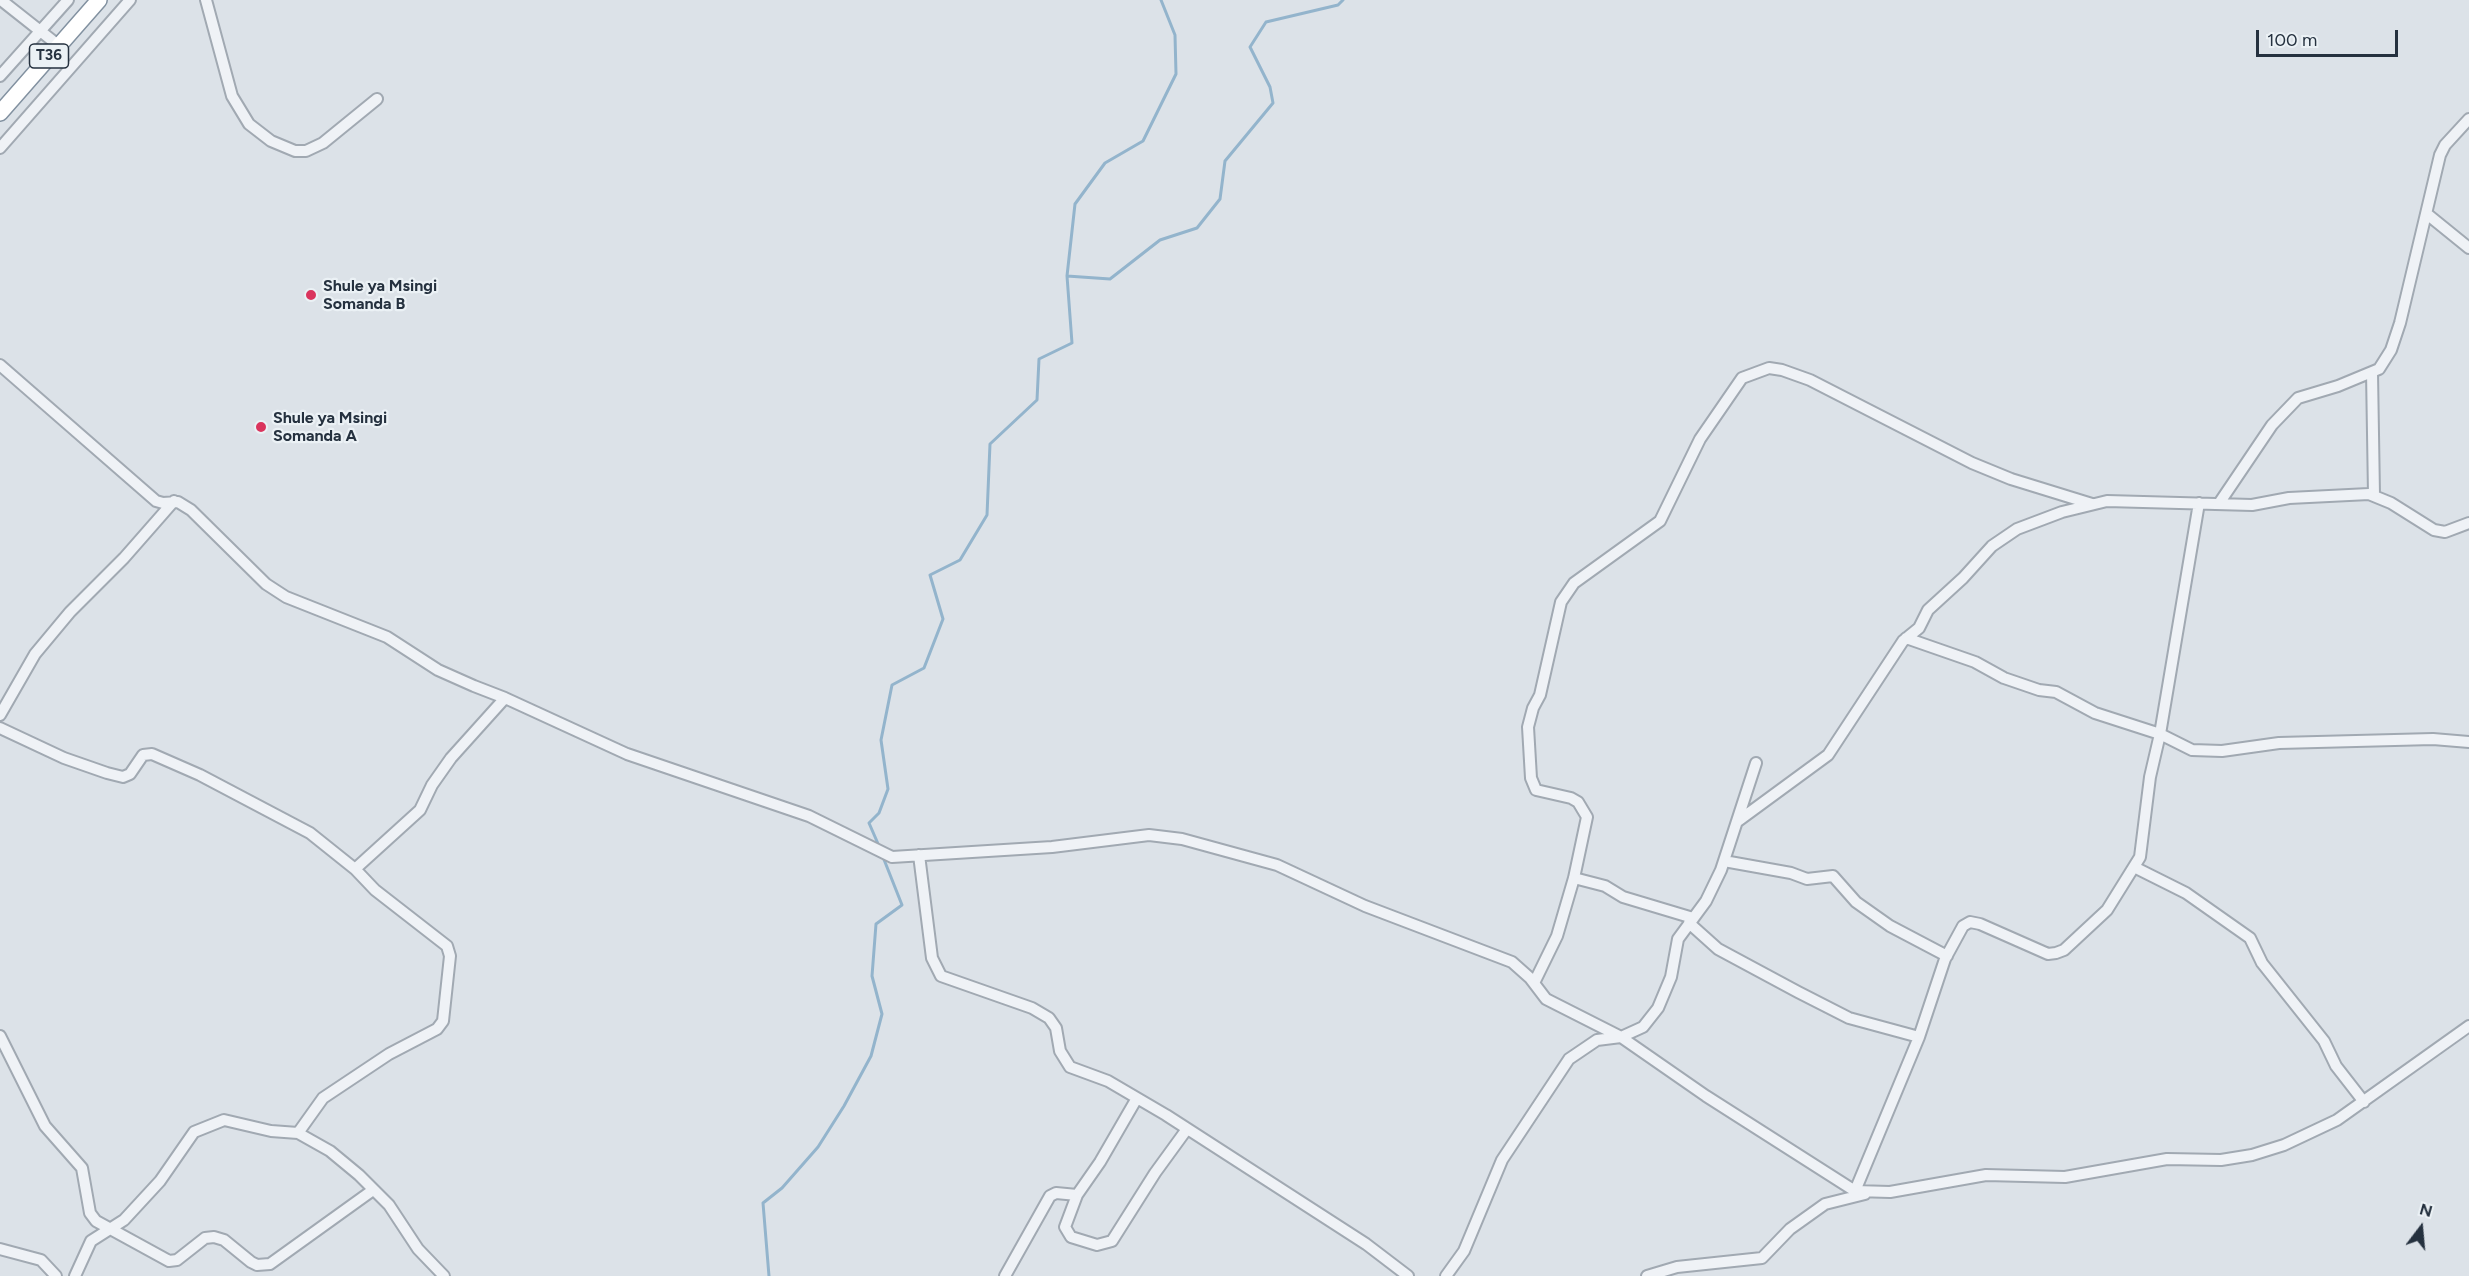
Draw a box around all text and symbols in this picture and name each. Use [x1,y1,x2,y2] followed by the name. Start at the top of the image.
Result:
[2259,18,2402,56] scale bar
[2267,29,2317,51] text: 100 m
[29,44,68,68] road number: T36
[323,276,437,314] place label: Shule ya Msingi Somanda B
[304,288,318,302] marker: Shule ya Msingi Somanda B
[273,408,387,446] place label: Shule ya Msingi Somanda A
[254,420,268,434] marker: Shule ya Msingi Somanda A
[2391,1198,2451,1258] north arrow
[2418,1199,2435,1221] text: N

